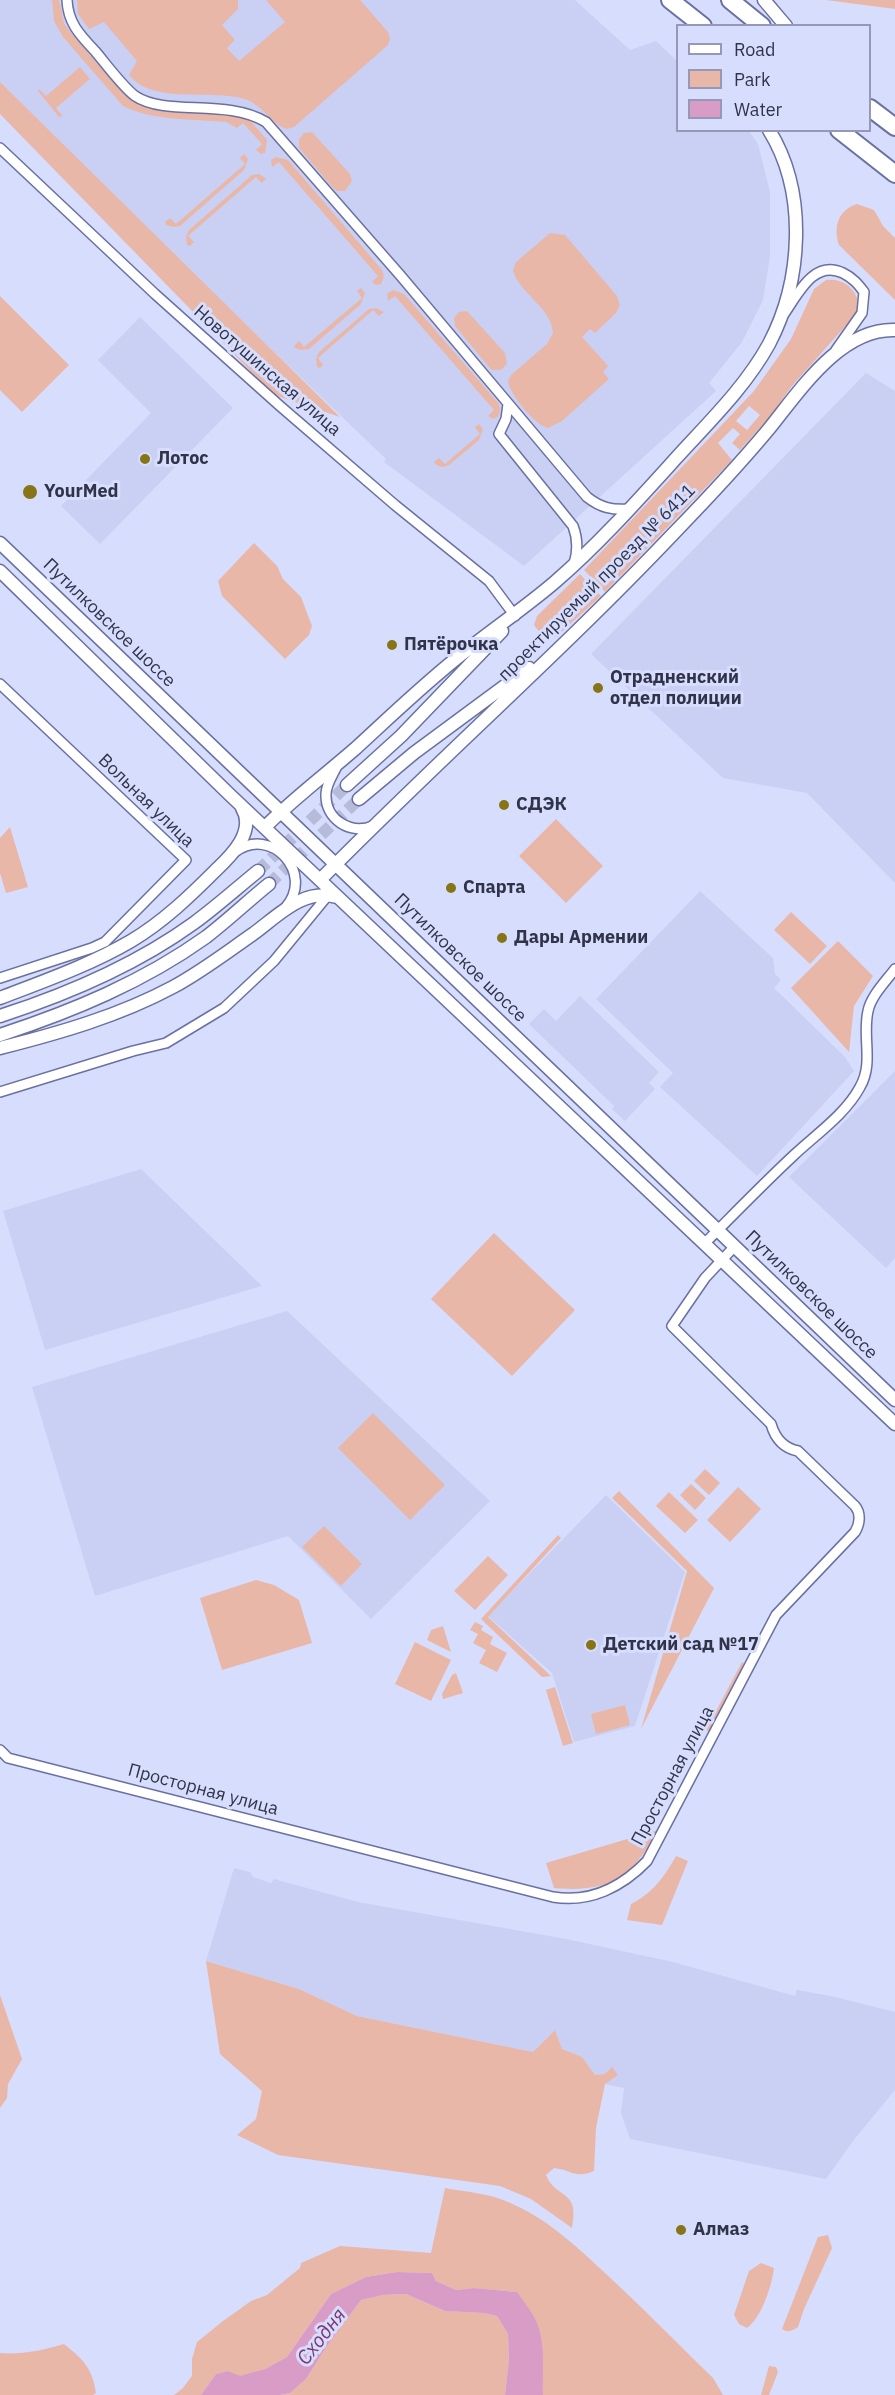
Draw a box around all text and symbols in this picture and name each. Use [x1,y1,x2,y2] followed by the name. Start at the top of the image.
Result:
[676,24,871,132] legend
[734,38,775,61] text: Road
[734,68,770,91] text: Park
[734,98,782,121] text: Water
[189,301,345,441] street label: Новотушинская улица
[157,448,209,470] place label: Лотос
[138,452,152,466] marker: Лотос
[494,480,700,686] street label: проектируемый проезд № 6411
[44,481,119,503] place label: YourMed
[21,483,39,501] marker: YourMed
[38,554,180,692] street label: Путилковское шоссе
[404,634,498,656] place label: Пятёрочка
[385,638,399,652] marker: Пятёрочка
[610,667,742,710] place label: Отрадненский отдел полиции
[591,681,605,695] marker: Отрадненский отдел полиции
[93,750,199,852] street label: Вольная улица
[516,794,567,816] place label: СДЭК
[497,798,511,812] marker: СДЭК
[463,877,526,899] place label: Спарта
[444,881,458,895] marker: Спарта
[389,889,531,1027] street label: Путилковское шоссе
[514,927,648,949] place label: Дары Армении
[495,931,509,945] marker: Дары Армении
[740,1226,882,1364] street label: Путилковское шоссе
[603,1634,759,1656] place label: Детский сад №17
[584,1638,598,1652] marker: Детский сад №17
[627,1703,719,1849] street label: Просторная улица
[125,1760,281,1820] street label: Просторная улица
[693,2219,749,2241] place label: Алмаз
[674,2223,688,2237] marker: Алмаз
[292,2304,352,2370] water label: Сходня

